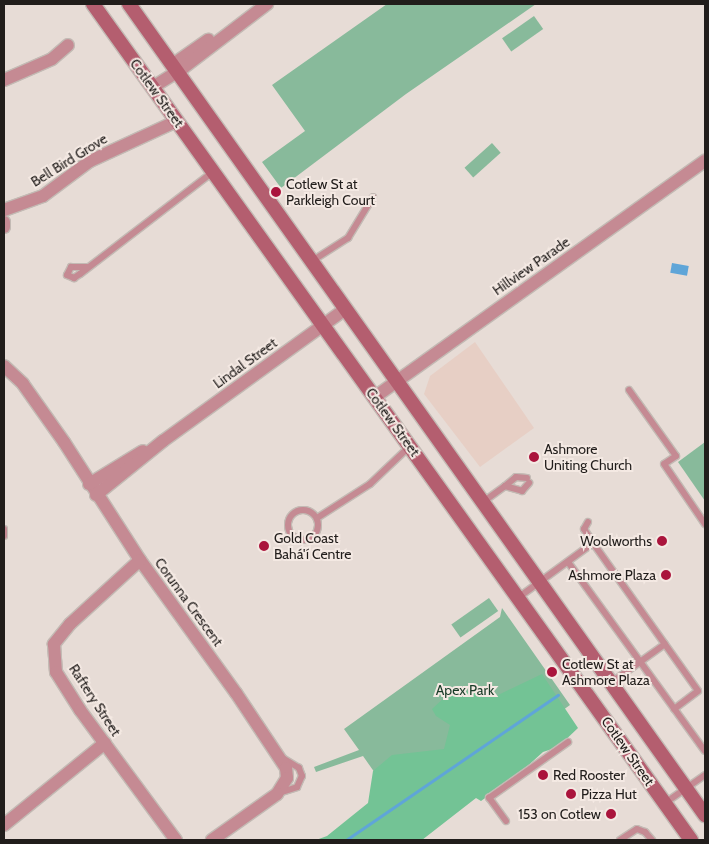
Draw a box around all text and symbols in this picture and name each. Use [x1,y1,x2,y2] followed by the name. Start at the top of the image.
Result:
[127,56,187,130] street label: Cotlew Street
[28,130,110,190] street label: Bell Bird Grove
[286,176,375,208] place label: Cotlew St at Parkleigh Court
[270,186,282,198] marker: Cotlew St at Parkleigh Court
[489,233,573,299] street label: Hillview Parade
[210,334,280,392] street label: Lindal Street
[363,385,423,459] street label: Cotlew Street
[544,441,632,474] place label: Ashmore Uniting Church
[528,451,540,463] marker: Ashmore Uniting Church
[274,530,351,562] place label: Gold Coast Bahá'í Centre
[580,533,652,549] place label: Woolworths
[656,535,668,547] marker: Woolworths
[258,540,270,552] marker: Gold Coast Bahá'í Centre
[151,555,227,649] street label: Corunna Crescent
[568,567,656,583] place label: Ashmore Plaza
[660,569,672,581] marker: Ashmore Plaza
[562,656,650,689] place label: Cotlew St at Ashmore Plaza
[66,661,124,739] street label: Raftery Street
[546,666,558,678] marker: Cotlew St at Ashmore Plaza
[436,682,494,698] park label: Apex Park
[598,713,658,789] street label: Cotlew Street
[553,767,625,783] place label: Red Rooster
[537,769,549,781] marker: Red Rooster
[581,786,637,802] place label: Pizza Hut
[565,788,577,800] marker: Pizza Hut
[518,806,601,822] place label: 153 on Cotlew
[605,808,617,820] marker: 153 on Cotlew

